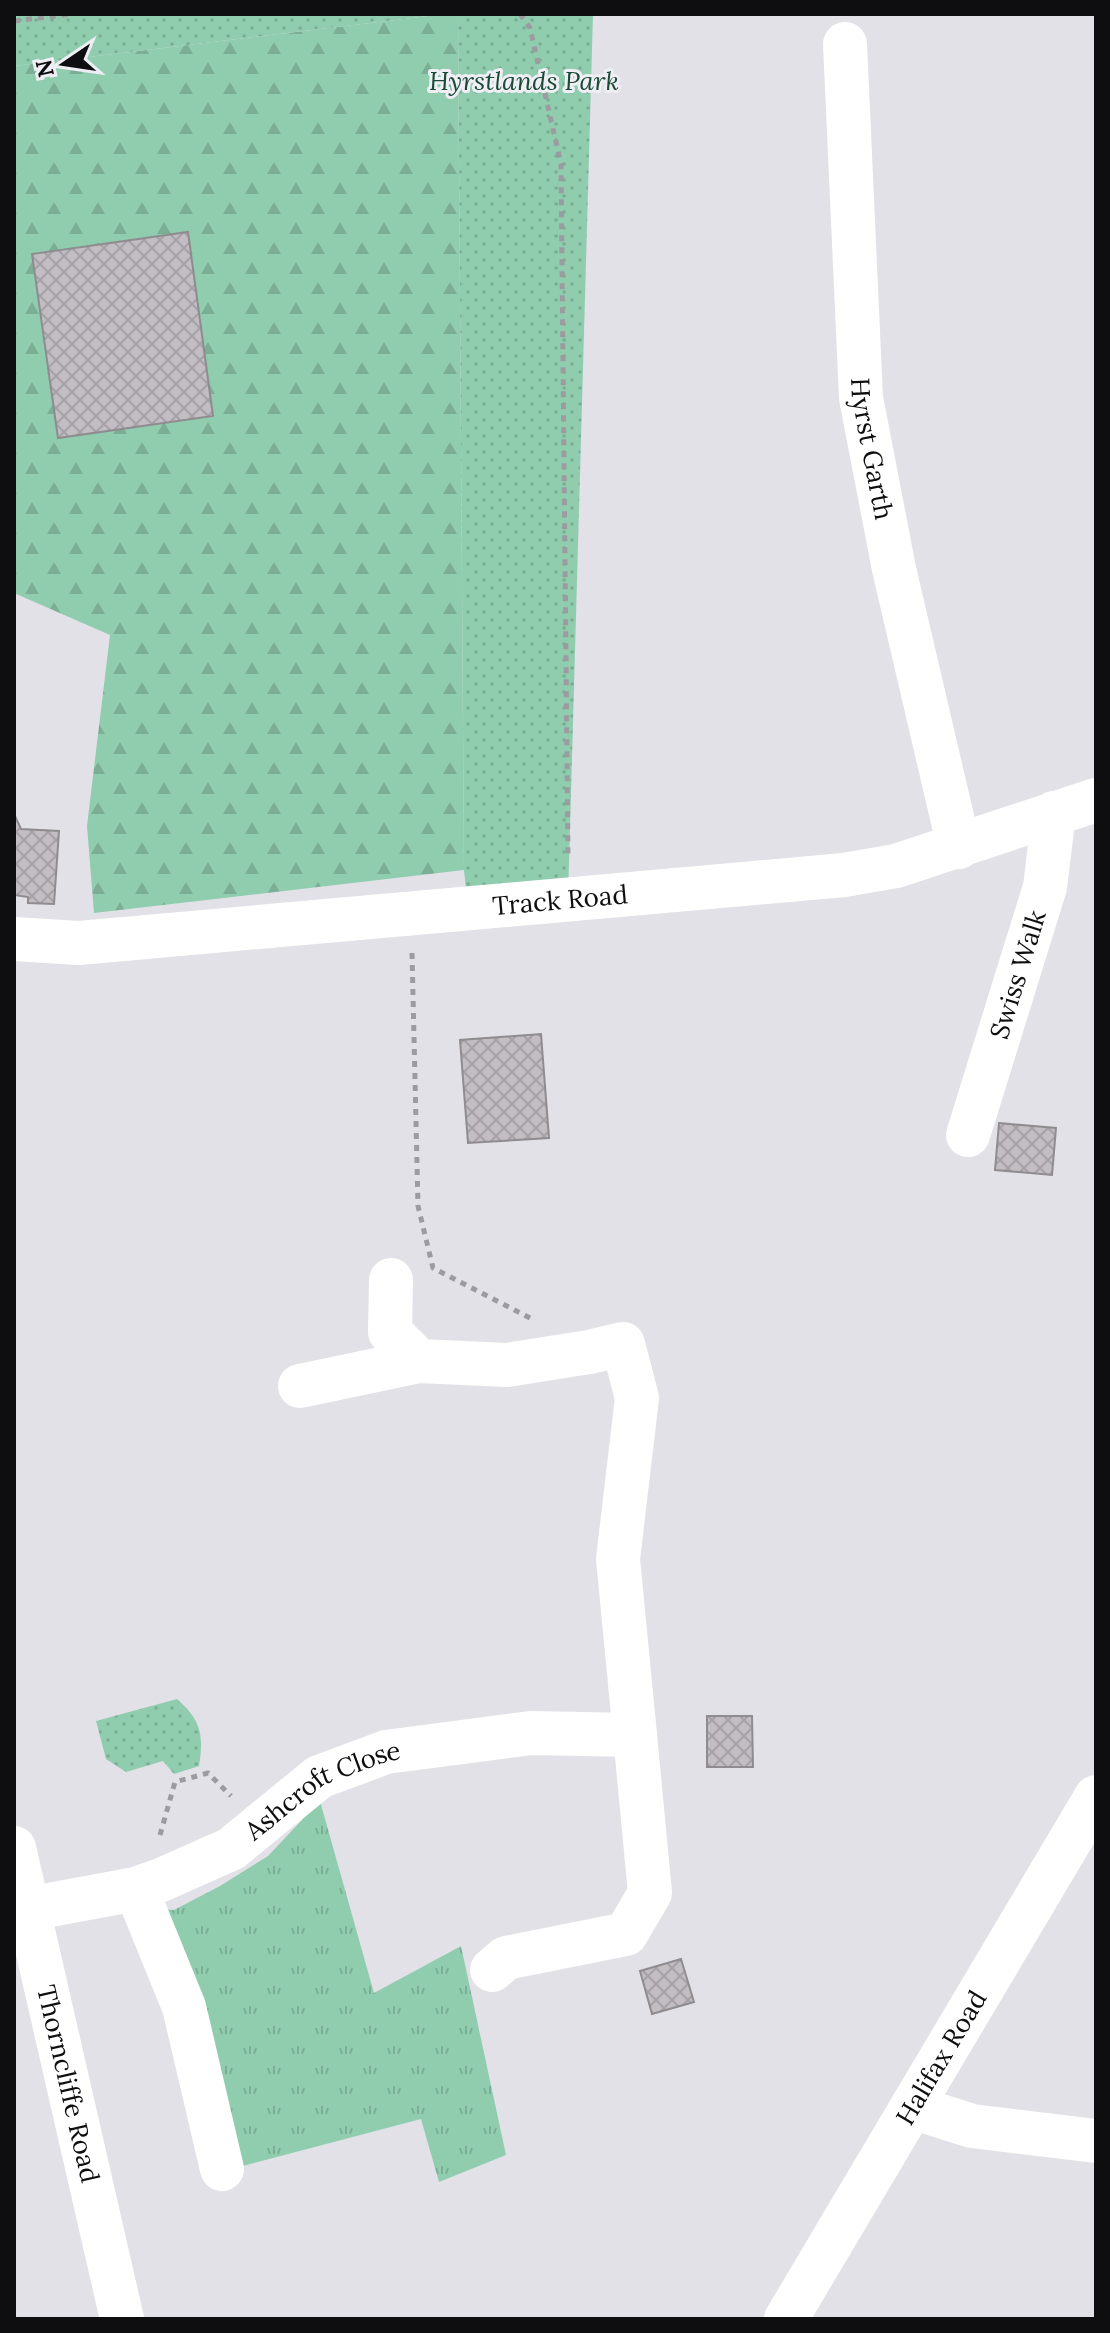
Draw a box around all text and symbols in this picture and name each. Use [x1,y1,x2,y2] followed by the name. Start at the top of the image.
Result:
[24,24,104,104] north arrow
[29,57,60,80] text: N
[429,64,619,97] park label: Hyrstlands Park
[844,377,901,522] street label: Hyrst Garth
[491,877,629,922] street label: Track Road
[982,906,1053,1043] street label: Swiss Walk
[237,1733,402,1848] street label: Ashcroft Close
[30,1982,107,2186] street label: Thorncliffe Road
[888,1984,994,2131] street label: Halifax Road

